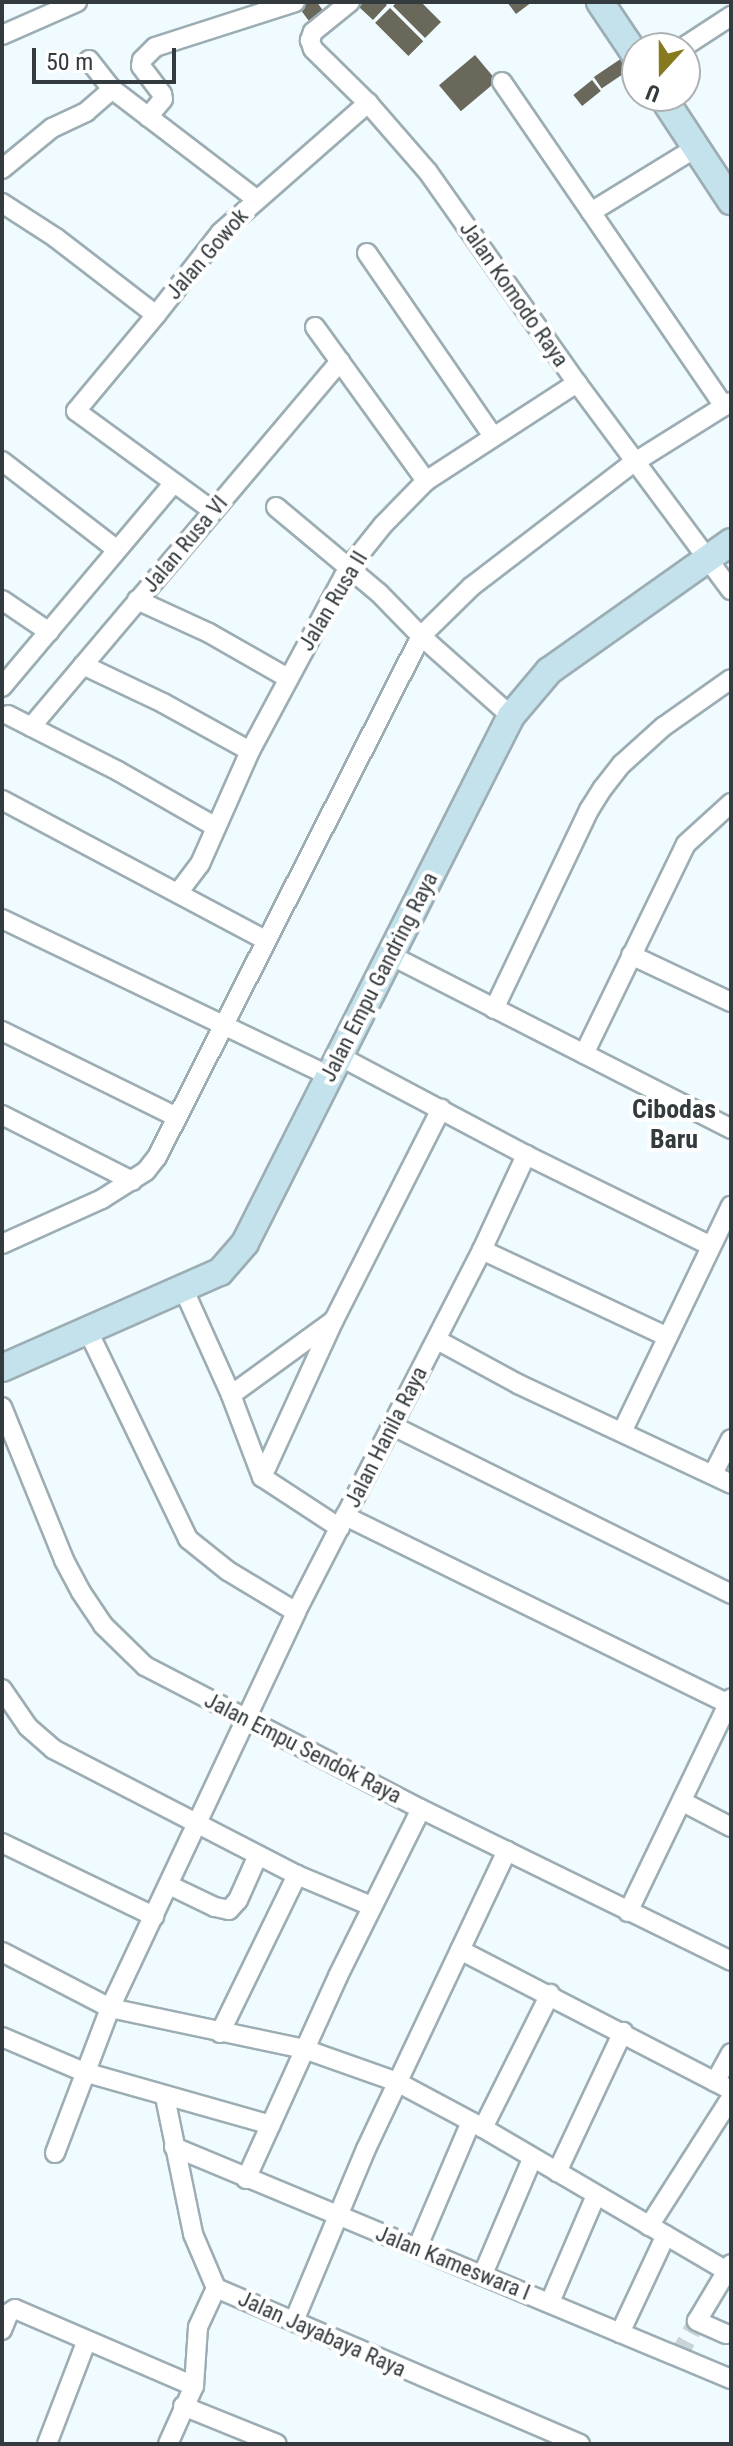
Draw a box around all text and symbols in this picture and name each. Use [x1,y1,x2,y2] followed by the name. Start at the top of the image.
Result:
[36,32,180,82] scale bar
[621,32,701,112] north arrow
[46,48,93,76] text: 50 m
[643,79,663,107] text: U
[160,203,254,305] street label: Jalan Gowok
[454,216,574,372] street label: Jalan Komodo Raya
[137,490,233,598] street label: Jalan Rusa VI
[293,546,373,656] street label: Jalan Rusa II
[315,868,443,1086] street label: Jalan Empu Gandring Raya
[632,1094,716,1156] district label: Cibodas Baru
[339,1362,433,1512] street label: Jalan Hanila Raya
[200,1687,406,1809] street label: Jalan Empu Sendok Raya
[372,2220,534,2306] street label: Jalan Kameswara I
[234,2285,410,2383] street label: Jalan Jayabaya Raya

